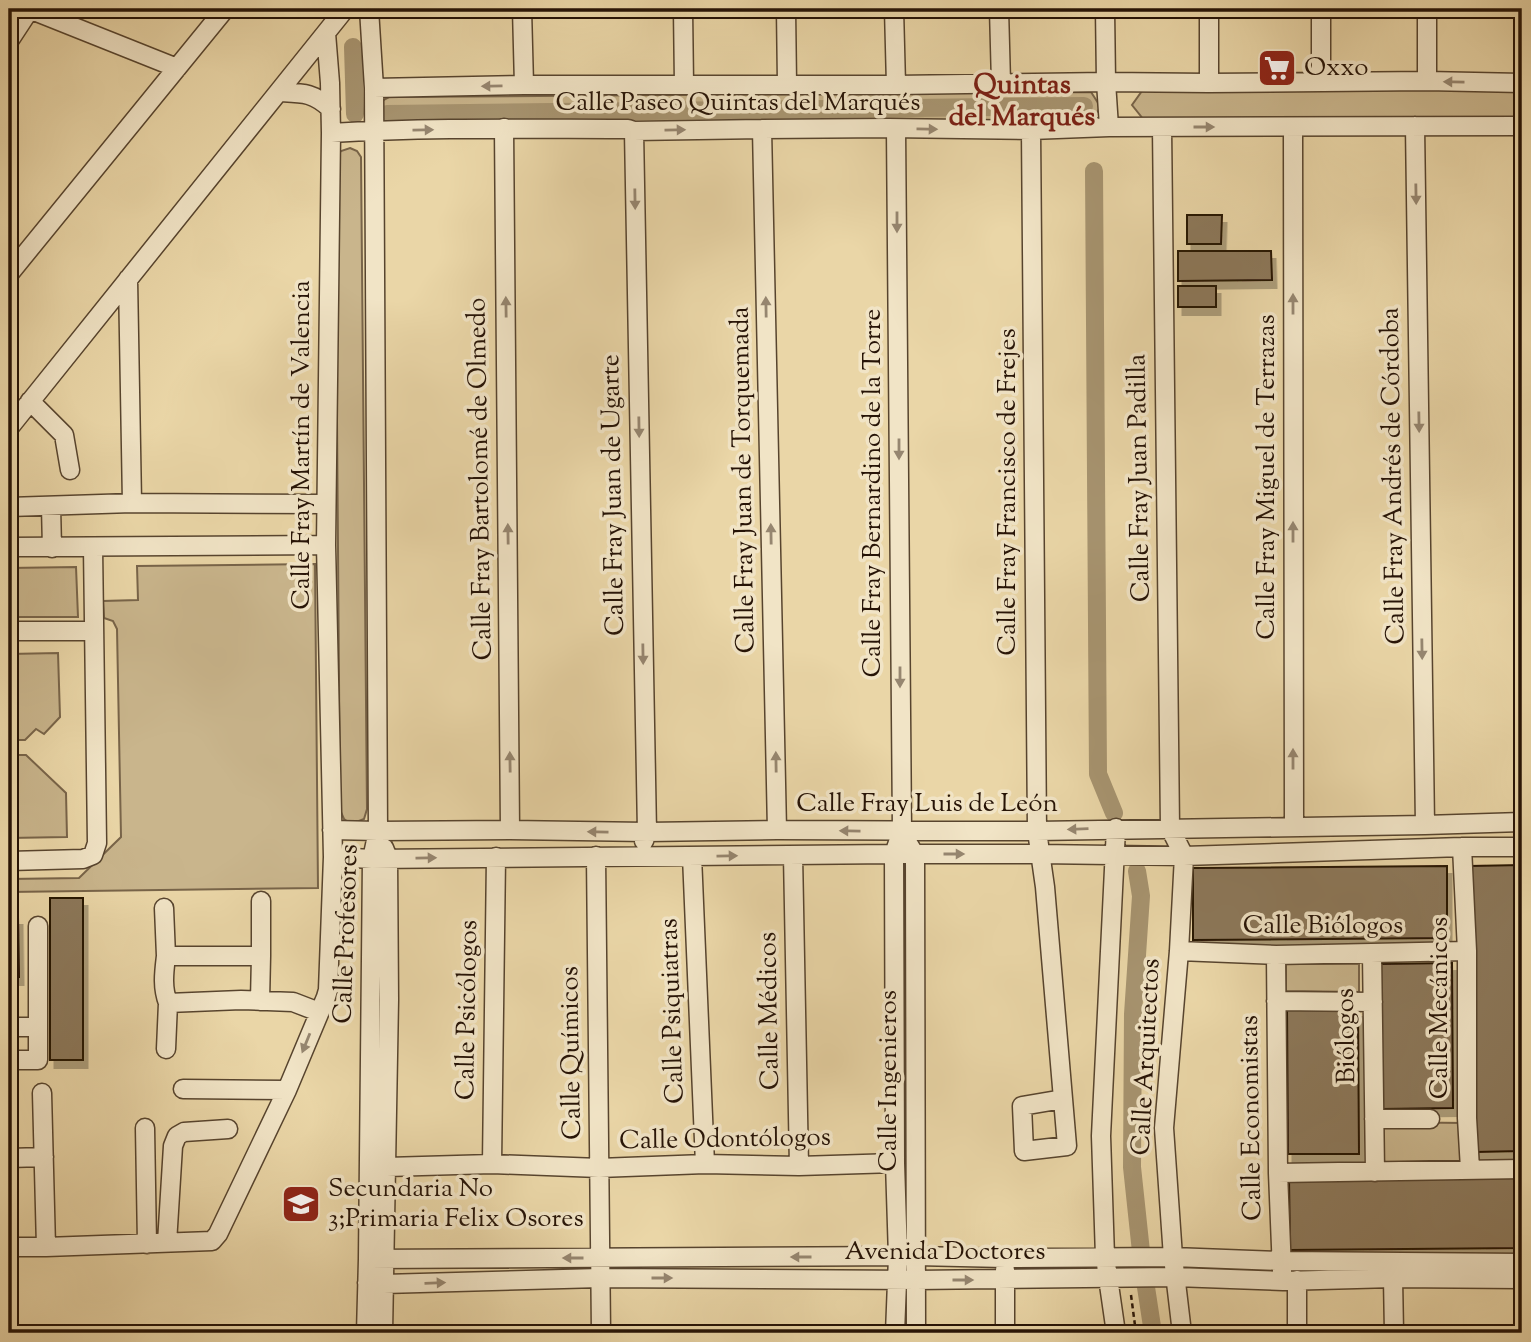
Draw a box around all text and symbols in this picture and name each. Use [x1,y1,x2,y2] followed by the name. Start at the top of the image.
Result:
[1256,47,1298,89] supermarket icon: Oxxo
[1304,50,1369,87] place label: Oxxo
[949,66,1095,138] district label: Quintas del Marqués
[1443,76,1465,87] one-way arrow
[480,80,502,91] one-way arrow
[556,85,920,122] street label: Calle Paseo Quintas del Marqués
[1193,121,1215,133] one-way arrow
[916,123,938,135] one-way arrow
[413,124,435,135] one-way arrow
[664,125,686,136] one-way arrow
[1410,183,1422,205] one-way arrow
[630,189,641,211] one-way arrow
[891,211,903,233] one-way arrow
[284,280,321,610] street label: Calle Fray Martín de Valencia
[1287,293,1299,315] one-way arrow
[500,295,512,317] one-way arrow
[760,296,772,318] one-way arrow
[459,297,503,661] street label: Calle Fray Bartolomé de Olmedo
[722,306,766,654] street label: Calle Fray Juan de Torquemada
[1373,307,1415,645] street label: Calle Fray Andrés de Córdoba
[855,309,892,677] street label: Calle Fray Bernardino de la Torre
[1249,314,1286,640] street label: Calle Fray Miguel de Terrazas
[990,328,1027,656] street label: Calle Fray Francisco de Frejes
[593,354,635,636] street label: Calle Fray Juan de Ugarte
[1119,354,1161,602] street label: Calle Fray Juan Padilla
[1413,411,1425,433] one-way arrow
[634,416,645,438] one-way arrow
[893,438,904,460] one-way arrow
[1287,520,1299,542] one-way arrow
[502,523,514,545] one-way arrow
[765,523,777,545] one-way arrow
[1416,638,1428,660] one-way arrow
[638,643,649,665] one-way arrow
[895,666,906,688] one-way arrow
[1287,748,1299,770] one-way arrow
[504,750,516,772] one-way arrow
[770,751,782,773] one-way arrow
[796,786,1058,823] street label: Calle Fray Luis de León
[1066,824,1088,835] one-way arrow
[839,825,861,837] one-way arrow
[587,826,609,837] one-way arrow
[325,843,369,1025] street label: Calle Profesores
[943,848,965,860] one-way arrow
[716,850,738,861] one-way arrow
[415,852,437,864] one-way arrow
[1243,908,1403,945] street label: Calle Biólogos
[1422,917,1459,1099] street label: Calle Mecánicos
[651,918,695,1104] street label: Calle Psiquiatras
[448,920,488,1100] street label: Calle Psicólogos
[750,932,790,1090] street label: Calle Médicos
[1123,958,1171,1156] street label: Calle Arquitectos
[552,966,592,1140] street label: Calle Químicos
[1328,988,1366,1084] street label: Biólogos
[871,990,908,1172] street label: Calle Ingenieros
[1232,1015,1272,1221] street label: Calle Economistas
[300,1033,312,1053] one-way arrow
[619,1120,831,1160] street label: Calle Odontólogos
[328,1171,584,1238] place label: Secundaria No 3;Primaria Felix Osores
[280,1183,322,1225] school or university icon: Secundaria No 3;Primaria Felix Osores
[844,1234,1046,1271] street label: Avenida Doctores
[789,1251,811,1263] one-way arrow
[562,1252,584,1264] one-way arrow
[652,1272,674,1284] one-way arrow
[953,1274,975,1286] one-way arrow
[424,1277,446,1289] one-way arrow

